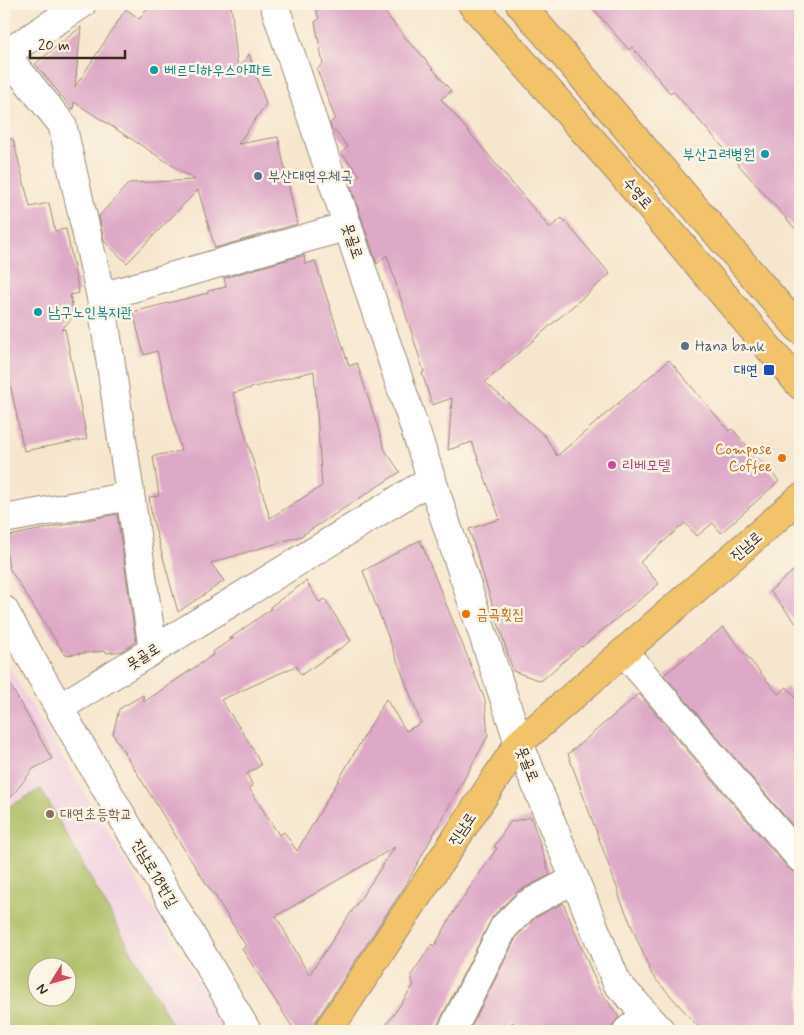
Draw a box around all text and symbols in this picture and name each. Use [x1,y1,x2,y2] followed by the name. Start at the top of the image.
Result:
[30,28,125,60] scale bar
[38,36,70,56] text: 20 m
[164,61,273,81] place label: 베르디하우스아파트
[148,64,160,76] marker: 베르디하우스아파트
[683,145,755,165] place label: 부산고려병원
[759,148,771,160] marker: 부산고려병원
[268,167,353,187] place label: 부산대연우체국
[252,170,264,182] marker: 부산대연우체국
[618,173,657,214] street label: 수영로
[337,221,367,262] street label: 못골로
[48,303,133,323] place label: 남구노인복지관
[32,306,44,318] marker: 남구노인복지관
[695,337,765,357] place label: Hana bank
[679,340,691,352] marker: Hana bank
[734,361,758,381] place label: 대연
[762,363,776,377] marker: 대연
[715,440,772,477] place label: Compose Coffee
[776,452,788,464] marker: Compose Coffee
[622,456,670,476] place label: 리베모텔
[606,459,618,471] marker: 리베모텔
[726,527,767,566] street label: 진남로
[476,605,524,625] place label: 금곡횟집
[460,608,472,620] marker: 금곡횟집
[123,639,164,675] street label: 못골로
[511,744,543,785] street label: 못골로
[60,805,132,825] place label: 대연초등학교
[44,808,56,820] marker: 대연초등학교
[444,809,481,850] street label: 진남로
[127,836,182,911] street label: 진남로18번길
[28,958,78,1008] north arrow
[32,980,52,998] text: N

